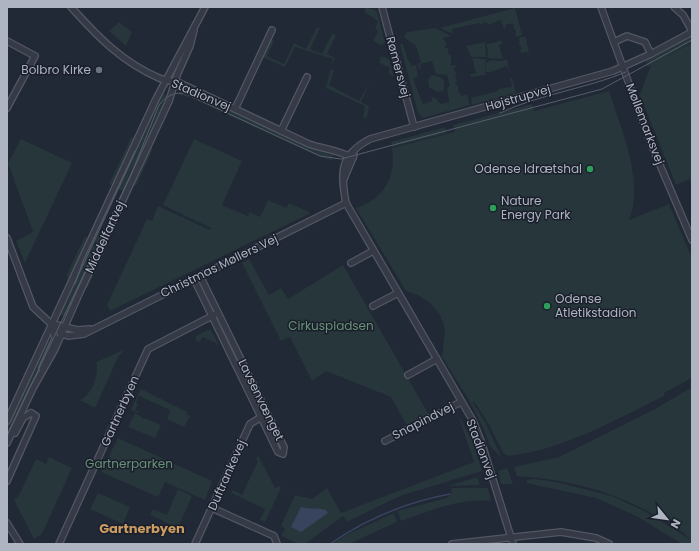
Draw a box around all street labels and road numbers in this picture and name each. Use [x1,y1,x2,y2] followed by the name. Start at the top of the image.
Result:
[382,34,415,99] street label: Rømersvej
[169,74,234,115] street label: Stadionvej
[483,80,552,115] street label: Højstrupvej
[622,81,669,167] street label: Møllemarksvej
[80,198,129,276] street label: Middelfartvej
[157,230,280,301] street label: Christmas Møllers Vej
[234,356,289,443] street label: Lavsenvænget
[96,373,143,449] street label: Gartnerbyen
[389,398,456,443] street label: Snapindvej
[462,416,501,481] street label: Stadionvej
[203,437,250,513] street label: Duftrankevej

